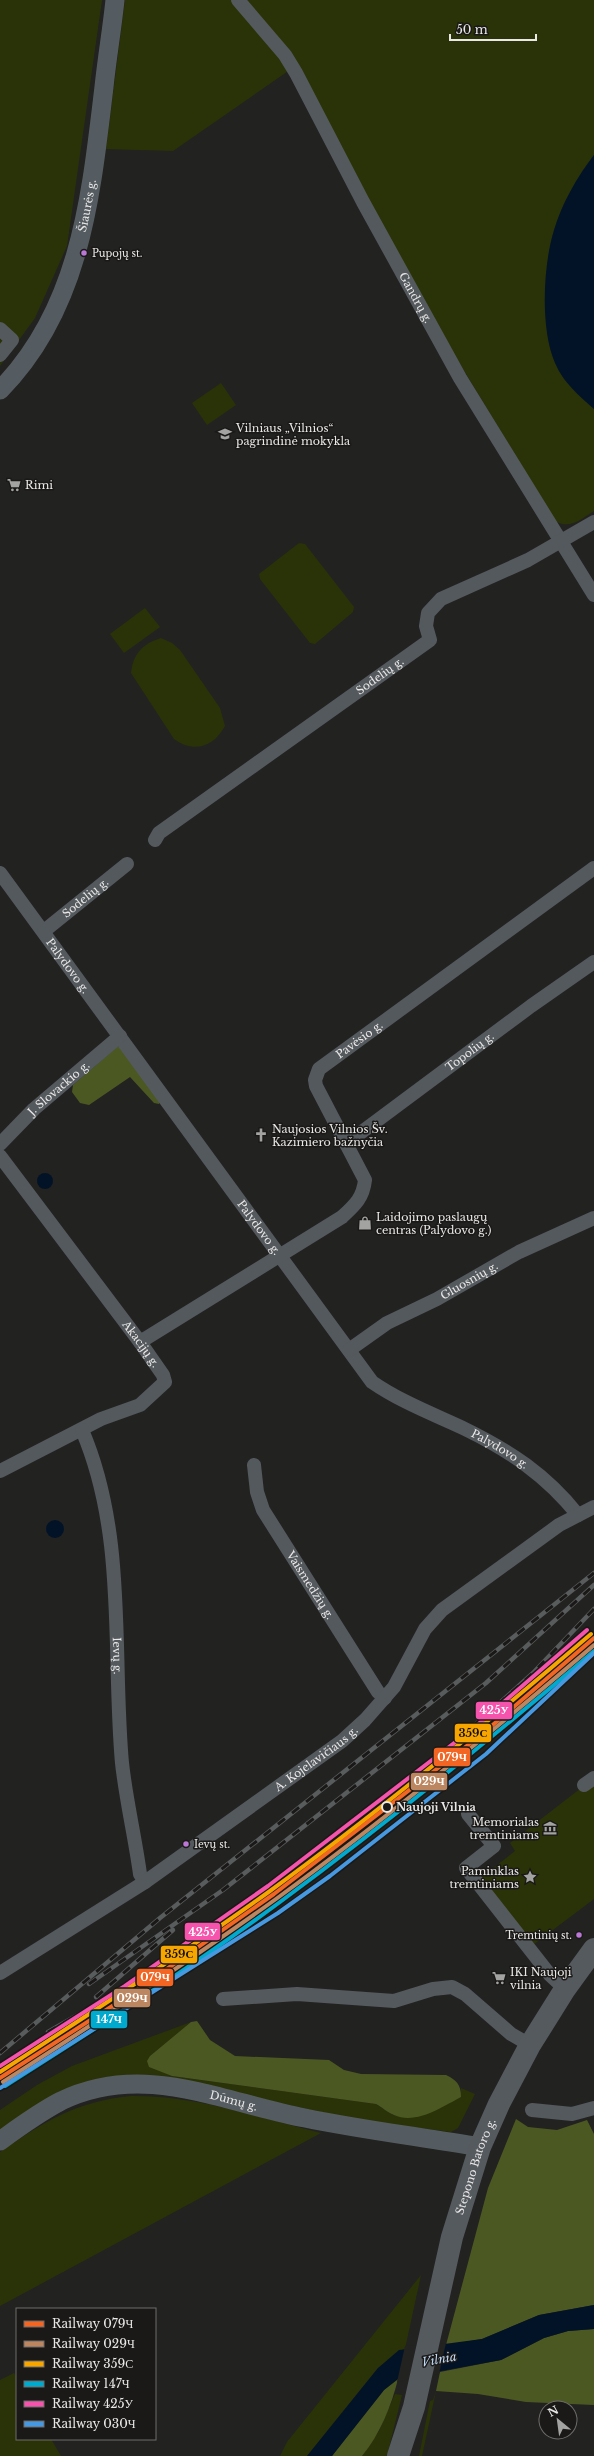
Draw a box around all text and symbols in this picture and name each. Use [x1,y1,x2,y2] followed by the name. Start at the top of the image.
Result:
[450,16,536,42] scale bar
[456,22,488,37] text: 50 m
[75,178,99,234] street label: Šiaurės g.
[92,247,142,260] place label: Pupojų st.
[79,248,89,258] marker: Pupojų st.
[396,270,435,326] street label: Gandrų g.
[235,421,351,448] place label: Vilniaus „Vilnios“ pagrindinė mokykla
[217,426,233,442] school or university icon: Vilniaus „Vilnios“ pagrindinė mokykla
[6,477,22,493] supermarket icon: Rimi
[25,478,53,492] place label: Rimi
[353,654,406,698] street label: Sodelių g.
[59,875,111,921] street label: Sodelių g.
[43,936,93,996] street label: Palydovo g.
[333,1018,386,1061] street label: Pavėsio g.
[443,1029,497,1074] street label: Topolių g.
[23,1058,92,1120] street label: J. Slovackio g.
[272,1122,388,1149] place label: Naujosios Vilnios Šv. Kazimiero bažnyčia
[253,1127,269,1143] church icon: Naujosios Vilnios Šv. Kazimiero bažnyčia
[234,1197,284,1258] street label: Palydovo g.
[376,1210,492,1237] place label: Laidojimo paslaugų centras (Palydovo g.)
[357,1215,373,1231] shop icon: Laidojimo paslaugų centras (Palydovo g.)
[438,1259,500,1303] street label: Gluosnių g.
[119,1317,163,1370] street label: Akacijų g.
[469,1426,532,1472] street label: Palydovo g.
[283,1548,337,1622] street label: Vaismedžių g.
[110,1637,125,1675] street label: Ievų g.
[475,1701,513,1720] line badge: 425У
[479,1703,509,1717] text: 425У
[271,1723,361,1795] street label: A. Kojelavičiaus g.
[454,1723,492,1743] line badge: 359С
[459,1726,488,1740] text: 359С
[433,1747,471,1767] line badge: 079Ч
[437,1750,467,1764] text: 079Ч
[410,1772,448,1791] line badge: 029Ч
[414,1774,444,1788] text: 029Ч
[396,1800,477,1814] place label: Naujoji Vilnia
[381,1801,393,1813] marker: Naujoji Vilnia
[469,1815,539,1842] place label: Memorialas tremtiniams
[542,1820,558,1836] museum icon: Memorialas tremtiniams
[194,1838,230,1851] place label: Ievų st.
[181,1839,191,1849] marker: Ievų st.
[449,1864,519,1891] place label: Paminklas tremtiniams
[522,1869,538,1885] place icon: Paminklas tremtiniams
[184,1922,221,1941] line badge: 425У
[188,1925,218,1939] text: 425У
[506,1929,572,1942] place label: Tremtinių st.
[574,1930,584,1940] marker: Tremtinių st.
[160,1945,198,1964] line badge: 359С
[165,1947,194,1961] text: 359С
[510,1965,572,1992] place label: IKI Naujoji vilnia
[136,1968,174,1987] line badge: 079Ч
[140,1970,170,1984] text: 079Ч
[491,1970,507,1986] supermarket icon: IKI Naujoji vilnia
[113,1988,151,2008] line badge: 029Ч
[117,1991,147,2005] text: 029Ч
[90,2010,128,2029] line badge: 147Ч
[96,2012,122,2026] text: 147Ч
[208,2088,259,2114] street label: Dūmų g.
[452,2116,499,2216] street label: Stepono Batoro g.
[16,2308,156,2440] legend
[52,2316,134,2331] text: Railway 079Ч
[52,2336,135,2351] text: Railway 029Ч
[420,2349,458,2369] water label: Vilnia
[52,2356,133,2371] text: Railway 359С
[52,2376,130,2391] text: Railway 147Ч
[52,2396,134,2411] text: Railway 425У
[538,2400,578,2440] north arrow
[545,2402,562,2420] text: N
[52,2416,136,2431] text: Railway 030Ч

